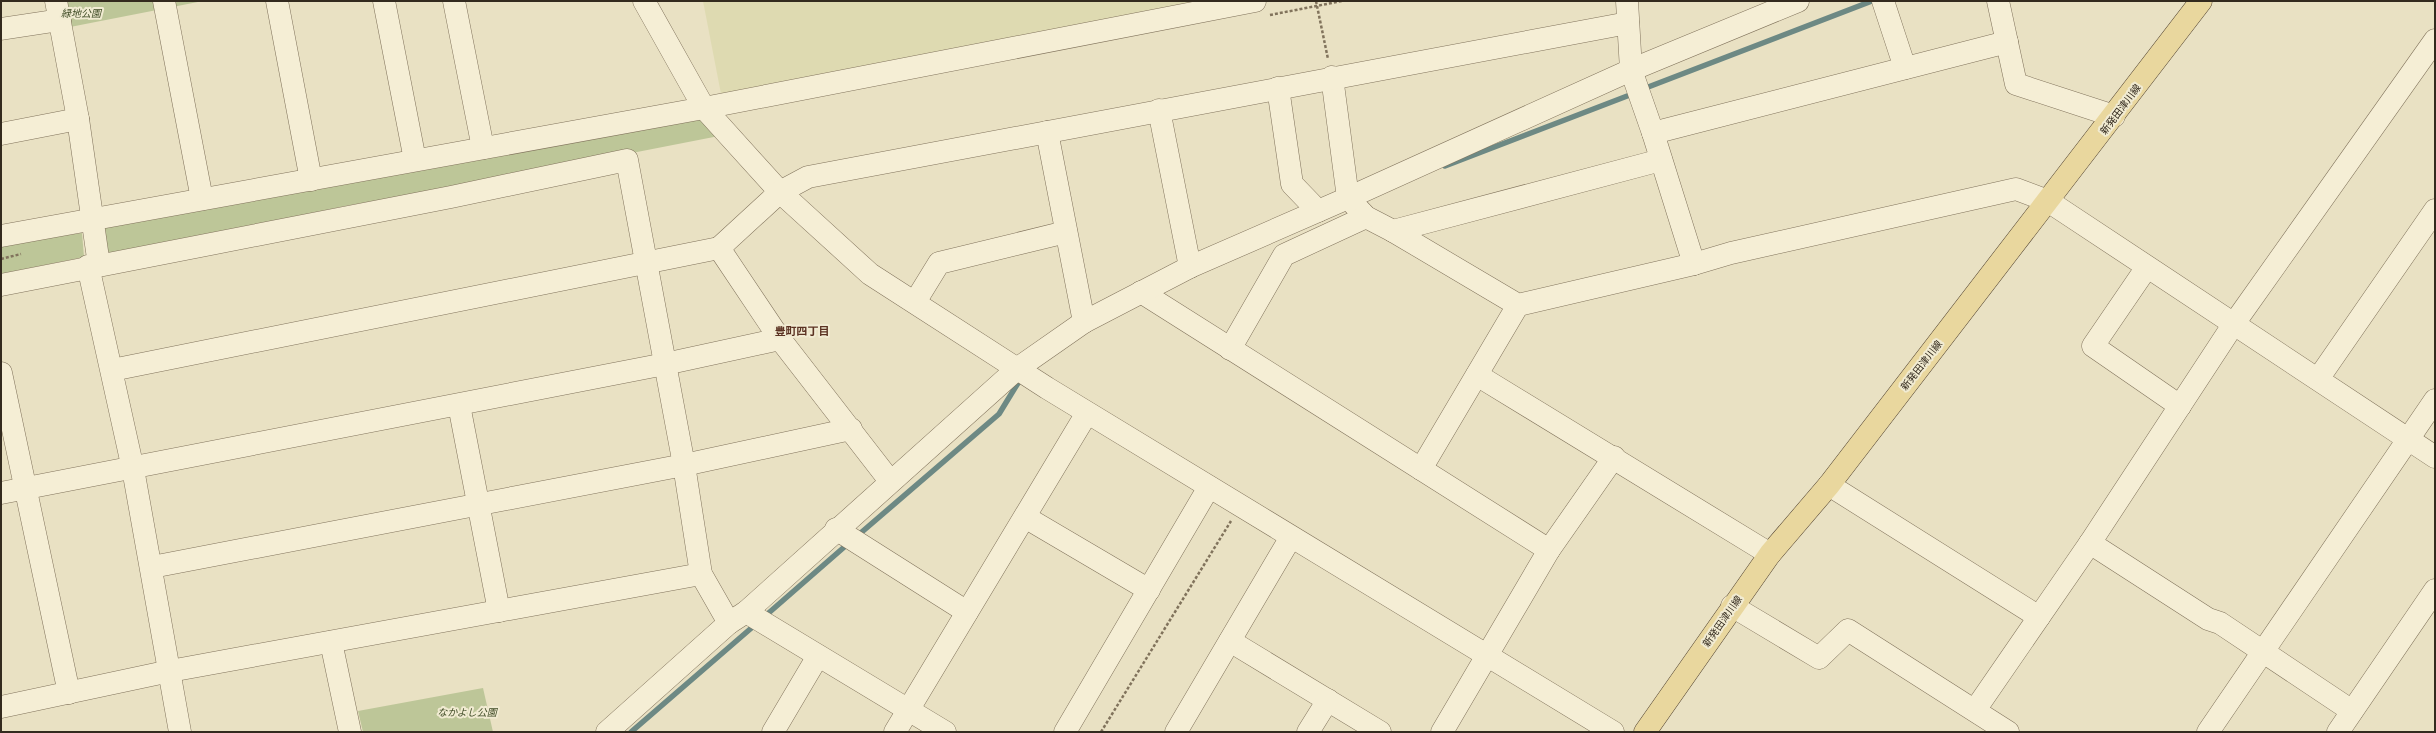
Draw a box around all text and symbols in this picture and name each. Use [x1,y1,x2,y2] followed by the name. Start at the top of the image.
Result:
[61,7,103,20] park label: 緑地公園
[2097,81,2144,137] street label: 新発田津川線
[775,324,830,338] district label: 豊町四丁目
[1898,338,1945,393] street label: 新発田津川線
[1700,593,1745,650] street label: 新発田津川線
[437,706,499,719] park label: なかよし公園

